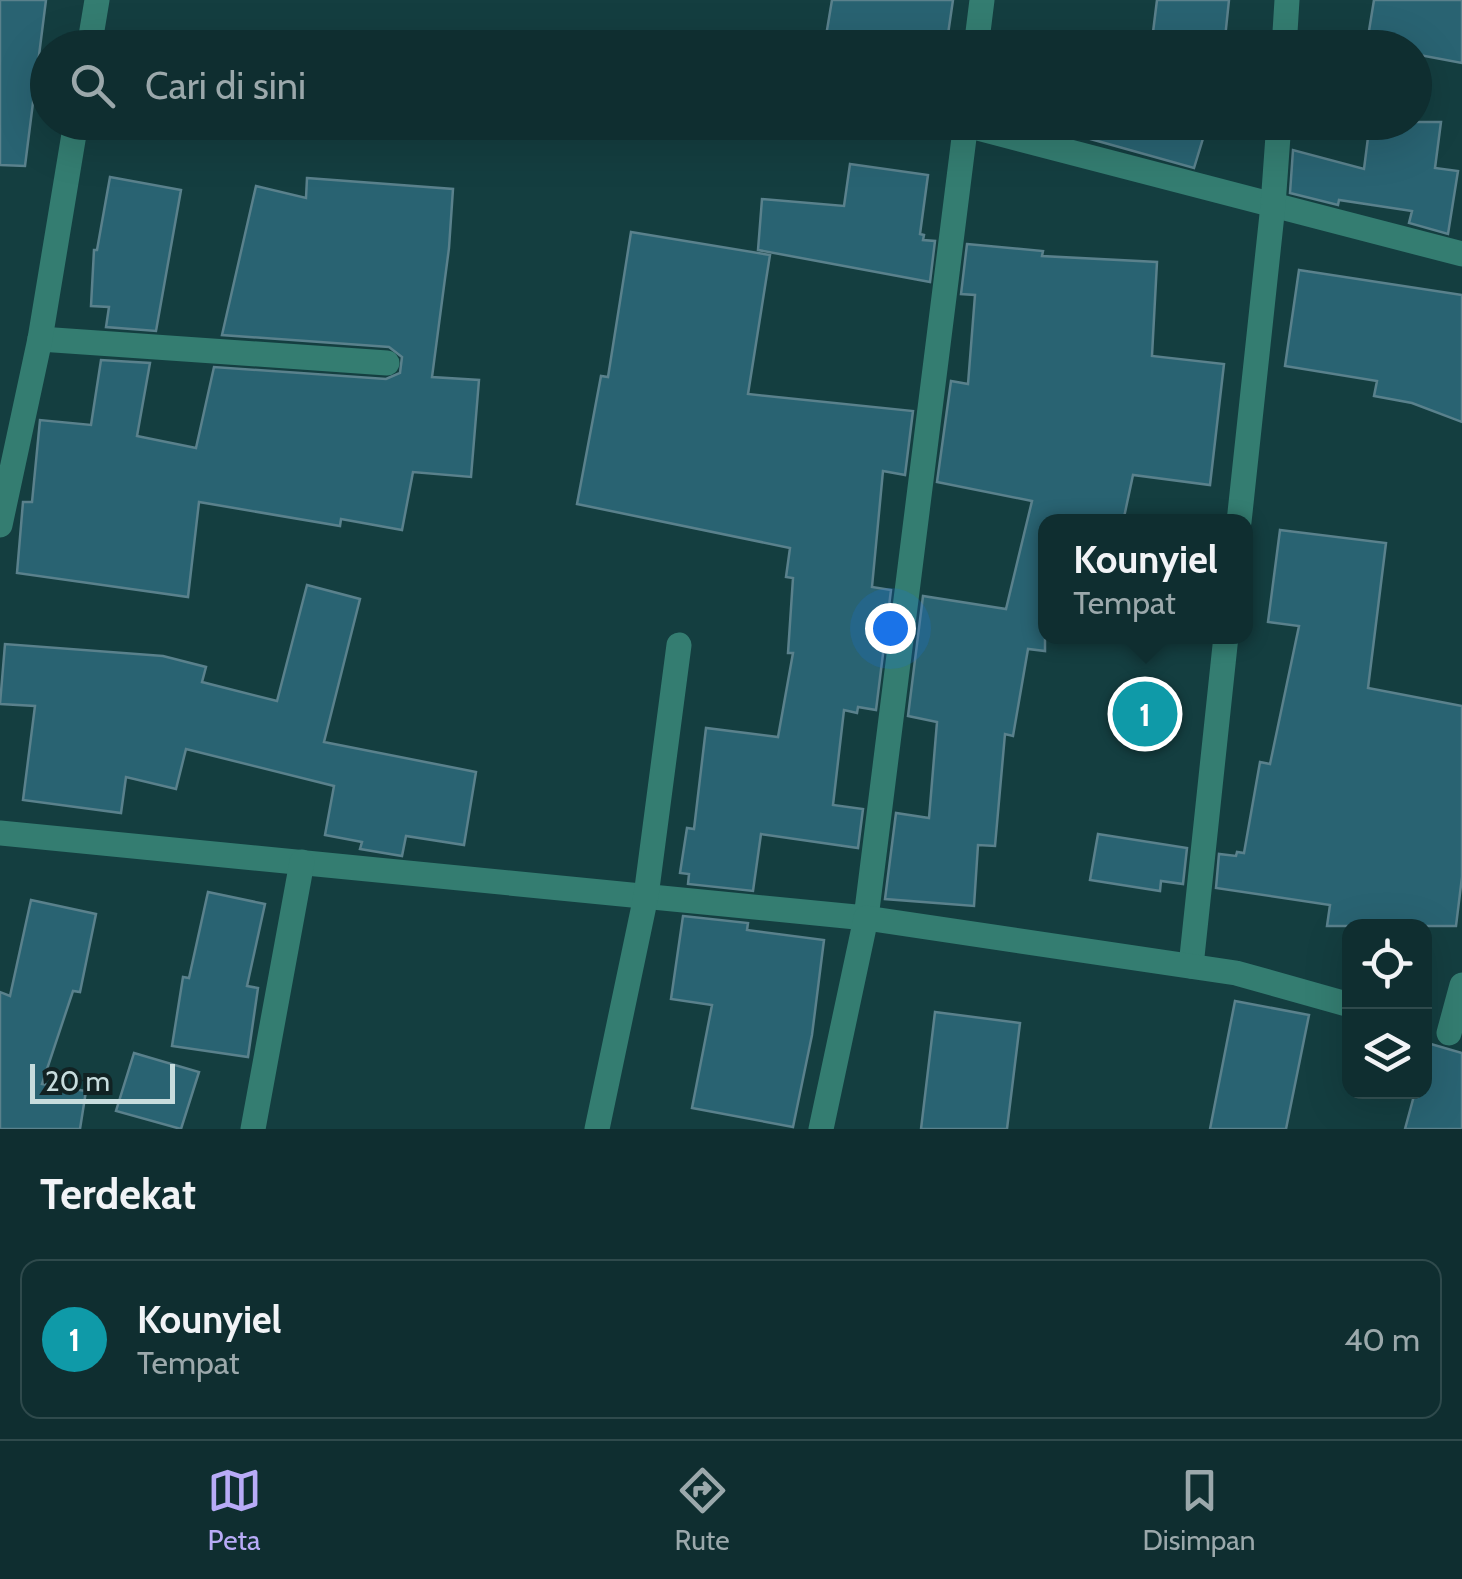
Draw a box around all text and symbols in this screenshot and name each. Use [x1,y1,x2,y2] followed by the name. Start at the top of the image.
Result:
[30,30,1432,140] search box
[65,58,120,113] icon: search
[145,62,306,109] text: Cari di sini
[1038,514,1253,644] popup
[1073,536,1218,583] text: Kounyiel
[1073,583,1176,622] text: Tempat
[865,603,916,654] your location
[1112,676,1178,752] pin: 1
[1342,919,1432,1099] map controls
[1342,919,1432,1009] button: locate
[1342,1009,1432,1099] button: layers
[30,1059,175,1104] scale bar
[45,1064,110,1098] text: 20 m
[40,1168,196,1220] text: Terdekat
[137,1296,282,1343] text: Kounyiel
[69,1320,80,1359] text: 1
[1344,1320,1420,1359] text: 40 m
[137,1343,240,1382] text: Tempat
[207,1463,262,1557] tab: Peta
[675,1463,730,1557] tab: Rute
[1143,1463,1255,1557] tab: Disimpan

